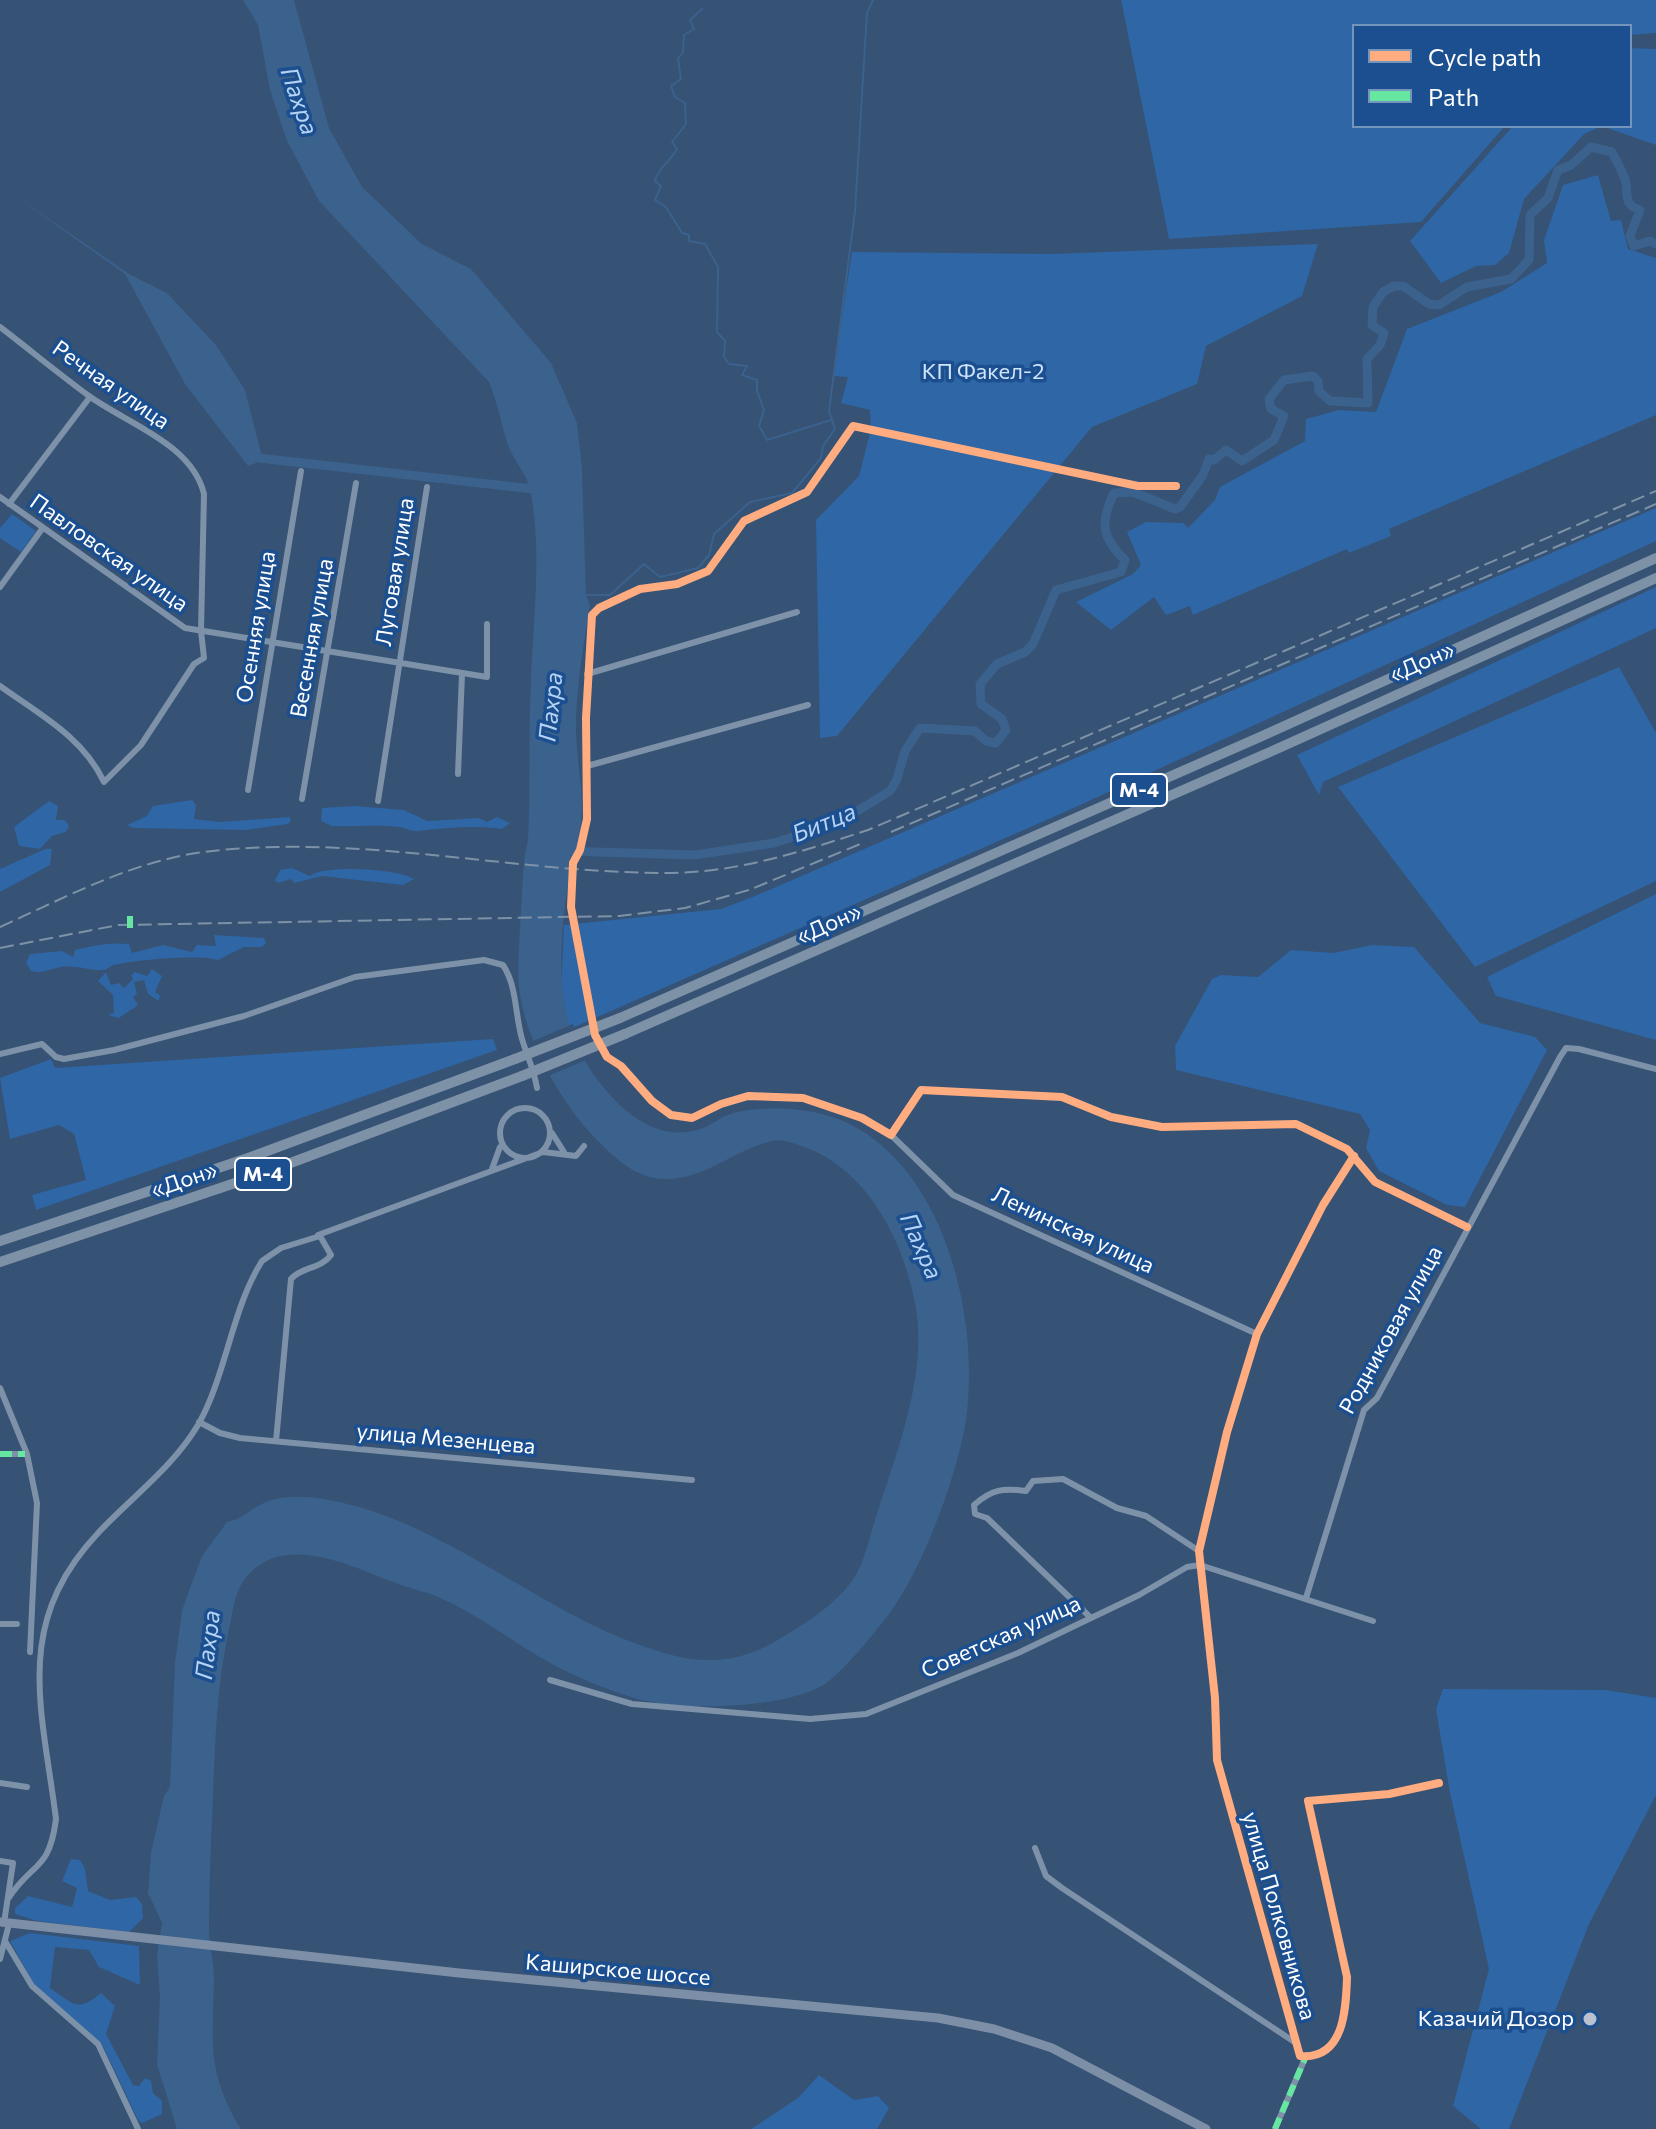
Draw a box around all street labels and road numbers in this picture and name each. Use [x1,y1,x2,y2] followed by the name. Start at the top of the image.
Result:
[47,335,175,435] street label: Речная улица
[25,489,193,617] street label: Павловская улица
[370,496,420,648] street label: Луговая улица
[231,549,281,705] street label: Осенняя улица
[285,556,339,720] street label: Весенняя улица
[1386,636,1458,688] street label: «Дон»
[1111,774,1167,806] road number: М-4
[793,898,865,950] street label: «Дон»
[148,1156,220,1204] street label: «Дон»
[235,1158,291,1190] road number: М-4
[988,1181,1158,1279] street label: Ленинская улица
[1334,1241,1448,1419] street label: Родниковая улица
[356,1418,536,1460] street label: улица Мезенцева
[917,1590,1085,1684] street label: Советская улица
[1237,1809,1321,2023] street label: улица Полковникова
[524,1949,712,1991] street label: Каширское шоссе

